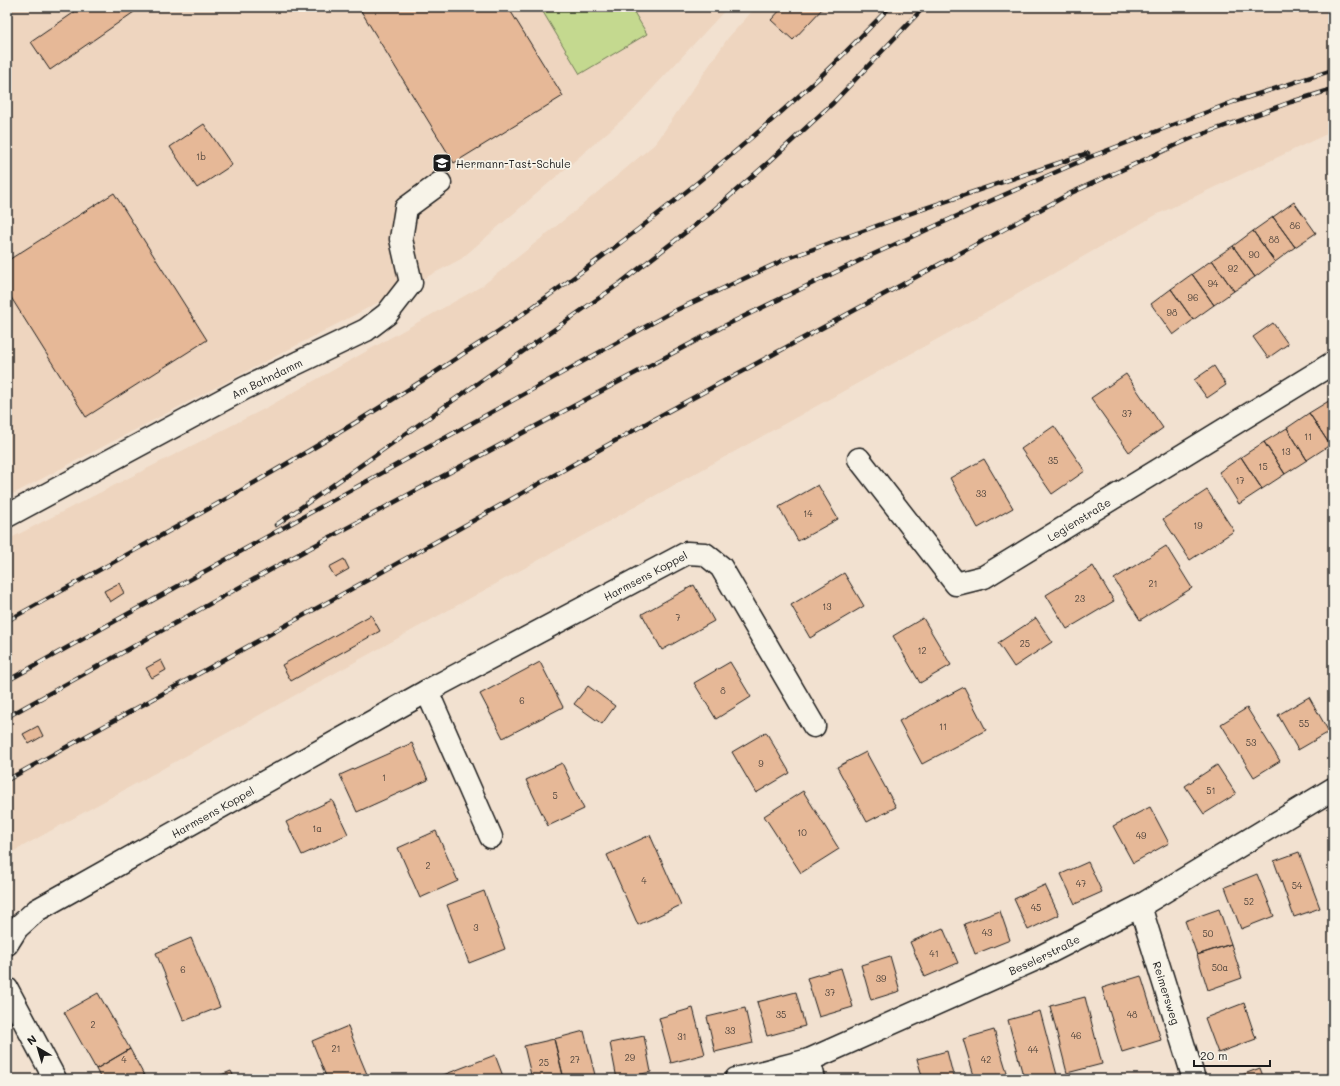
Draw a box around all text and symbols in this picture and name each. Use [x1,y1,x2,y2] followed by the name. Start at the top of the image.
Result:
[196,151,206,162] house number: 1b
[431,152,453,174] school or university icon: Hermann-Tast-Schule
[456,156,571,171] place label: Hermann-Tast-Schule
[1290,220,1300,231] house number: 86
[1269,234,1280,245] house number: 88
[1249,249,1260,260] house number: 90
[1228,263,1238,274] house number: 92
[1208,278,1219,289] house number: 94
[1188,292,1198,303] house number: 96
[1167,307,1178,318] house number: 98
[228,354,305,402] street label: Am Bahndamm
[1122,408,1132,419] house number: 37
[1304,431,1312,442] house number: 11
[1281,446,1291,457] house number: 13
[1048,455,1058,466] house number: 35
[1258,461,1268,472] house number: 15
[1235,475,1245,486] house number: 17
[976,488,986,499] house number: 33
[1044,494,1113,544] street label: Legienstraße
[803,508,813,519] house number: 14
[1193,520,1203,531] house number: 19
[601,547,690,604] street label: Harmsens Koppel
[1148,578,1158,589] house number: 21
[1075,593,1085,604] house number: 23
[822,601,832,612] house number: 13
[675,612,681,623] house number: 7
[1020,638,1030,649] house number: 25
[917,645,927,656] house number: 12
[720,685,726,696] house number: 8
[519,695,525,706] house number: 6
[1299,718,1309,729] house number: 55
[939,721,947,732] house number: 11
[1246,737,1256,748] house number: 53
[758,758,764,769] house number: 9
[382,772,386,783] house number: 1
[168,782,256,841] street label: Harmsens Koppel
[1206,785,1216,796] house number: 51
[552,790,558,801] house number: 5
[312,823,322,834] house number: 1a
[797,827,807,838] house number: 10
[1136,830,1147,841] house number: 49
[425,860,431,871] house number: 2
[641,875,647,886] house number: 4
[1076,878,1086,889] house number: 47
[1292,880,1303,891] house number: 54
[1244,896,1254,907] house number: 52
[1031,902,1041,913] house number: 45
[473,922,479,933] house number: 3
[982,927,992,938] house number: 43
[1203,928,1214,939] house number: 50
[1006,931,1082,978] street label: Beselerstraße
[929,948,939,959] house number: 41
[1150,959,1184,1026] street label: Reimersweg
[1212,962,1229,973] house number: 50a
[180,964,186,975] house number: 6
[876,973,887,984] house number: 39
[825,987,835,998] house number: 37
[776,1009,786,1020] house number: 35
[1127,1009,1138,1020] house number: 48
[90,1019,96,1030] house number: 2
[725,1025,735,1036] house number: 33
[18,1028,58,1068] north arrow
[1071,1030,1081,1041] house number: 46
[24,1031,39,1048] text: N
[677,1031,687,1042] house number: 31
[1194,1042,1270,1068] scale bar
[331,1043,341,1054] house number: 21
[1028,1044,1039,1055] house number: 44
[1200,1047,1228,1063] text: 20 m
[625,1052,636,1063] house number: 29
[121,1054,127,1065] house number: 4
[570,1054,580,1065] house number: 27
[981,1054,991,1065] house number: 42
[539,1057,549,1068] house number: 25

